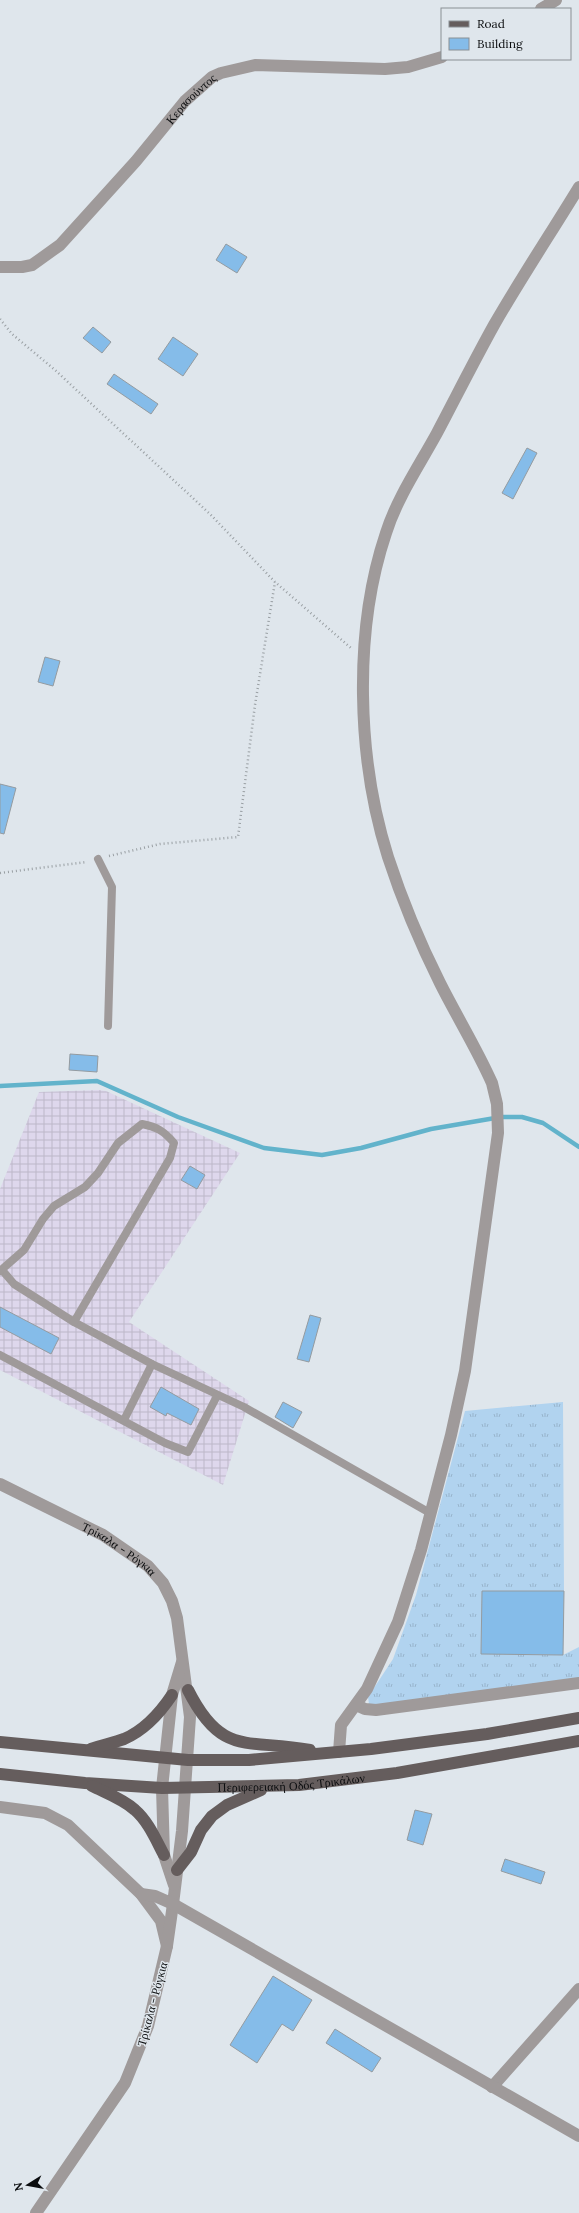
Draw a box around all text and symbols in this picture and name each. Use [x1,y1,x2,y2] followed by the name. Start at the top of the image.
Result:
[441,8,571,60] legend
[477,16,505,31] text: Road
[477,36,523,51] text: Building
[162,70,219,127] street label: Κερασούντος
[80,1518,161,1579] street label: Τρίκαλα - Ρόγκια
[217,1769,366,1794] street label: Περιφερειακή Οδός Τρικάλων
[134,1960,171,2048] street label: Τρίκαλα - Ρόγκια
[8,2165,48,2205] north arrow
[10,2181,26,2192] text: N

